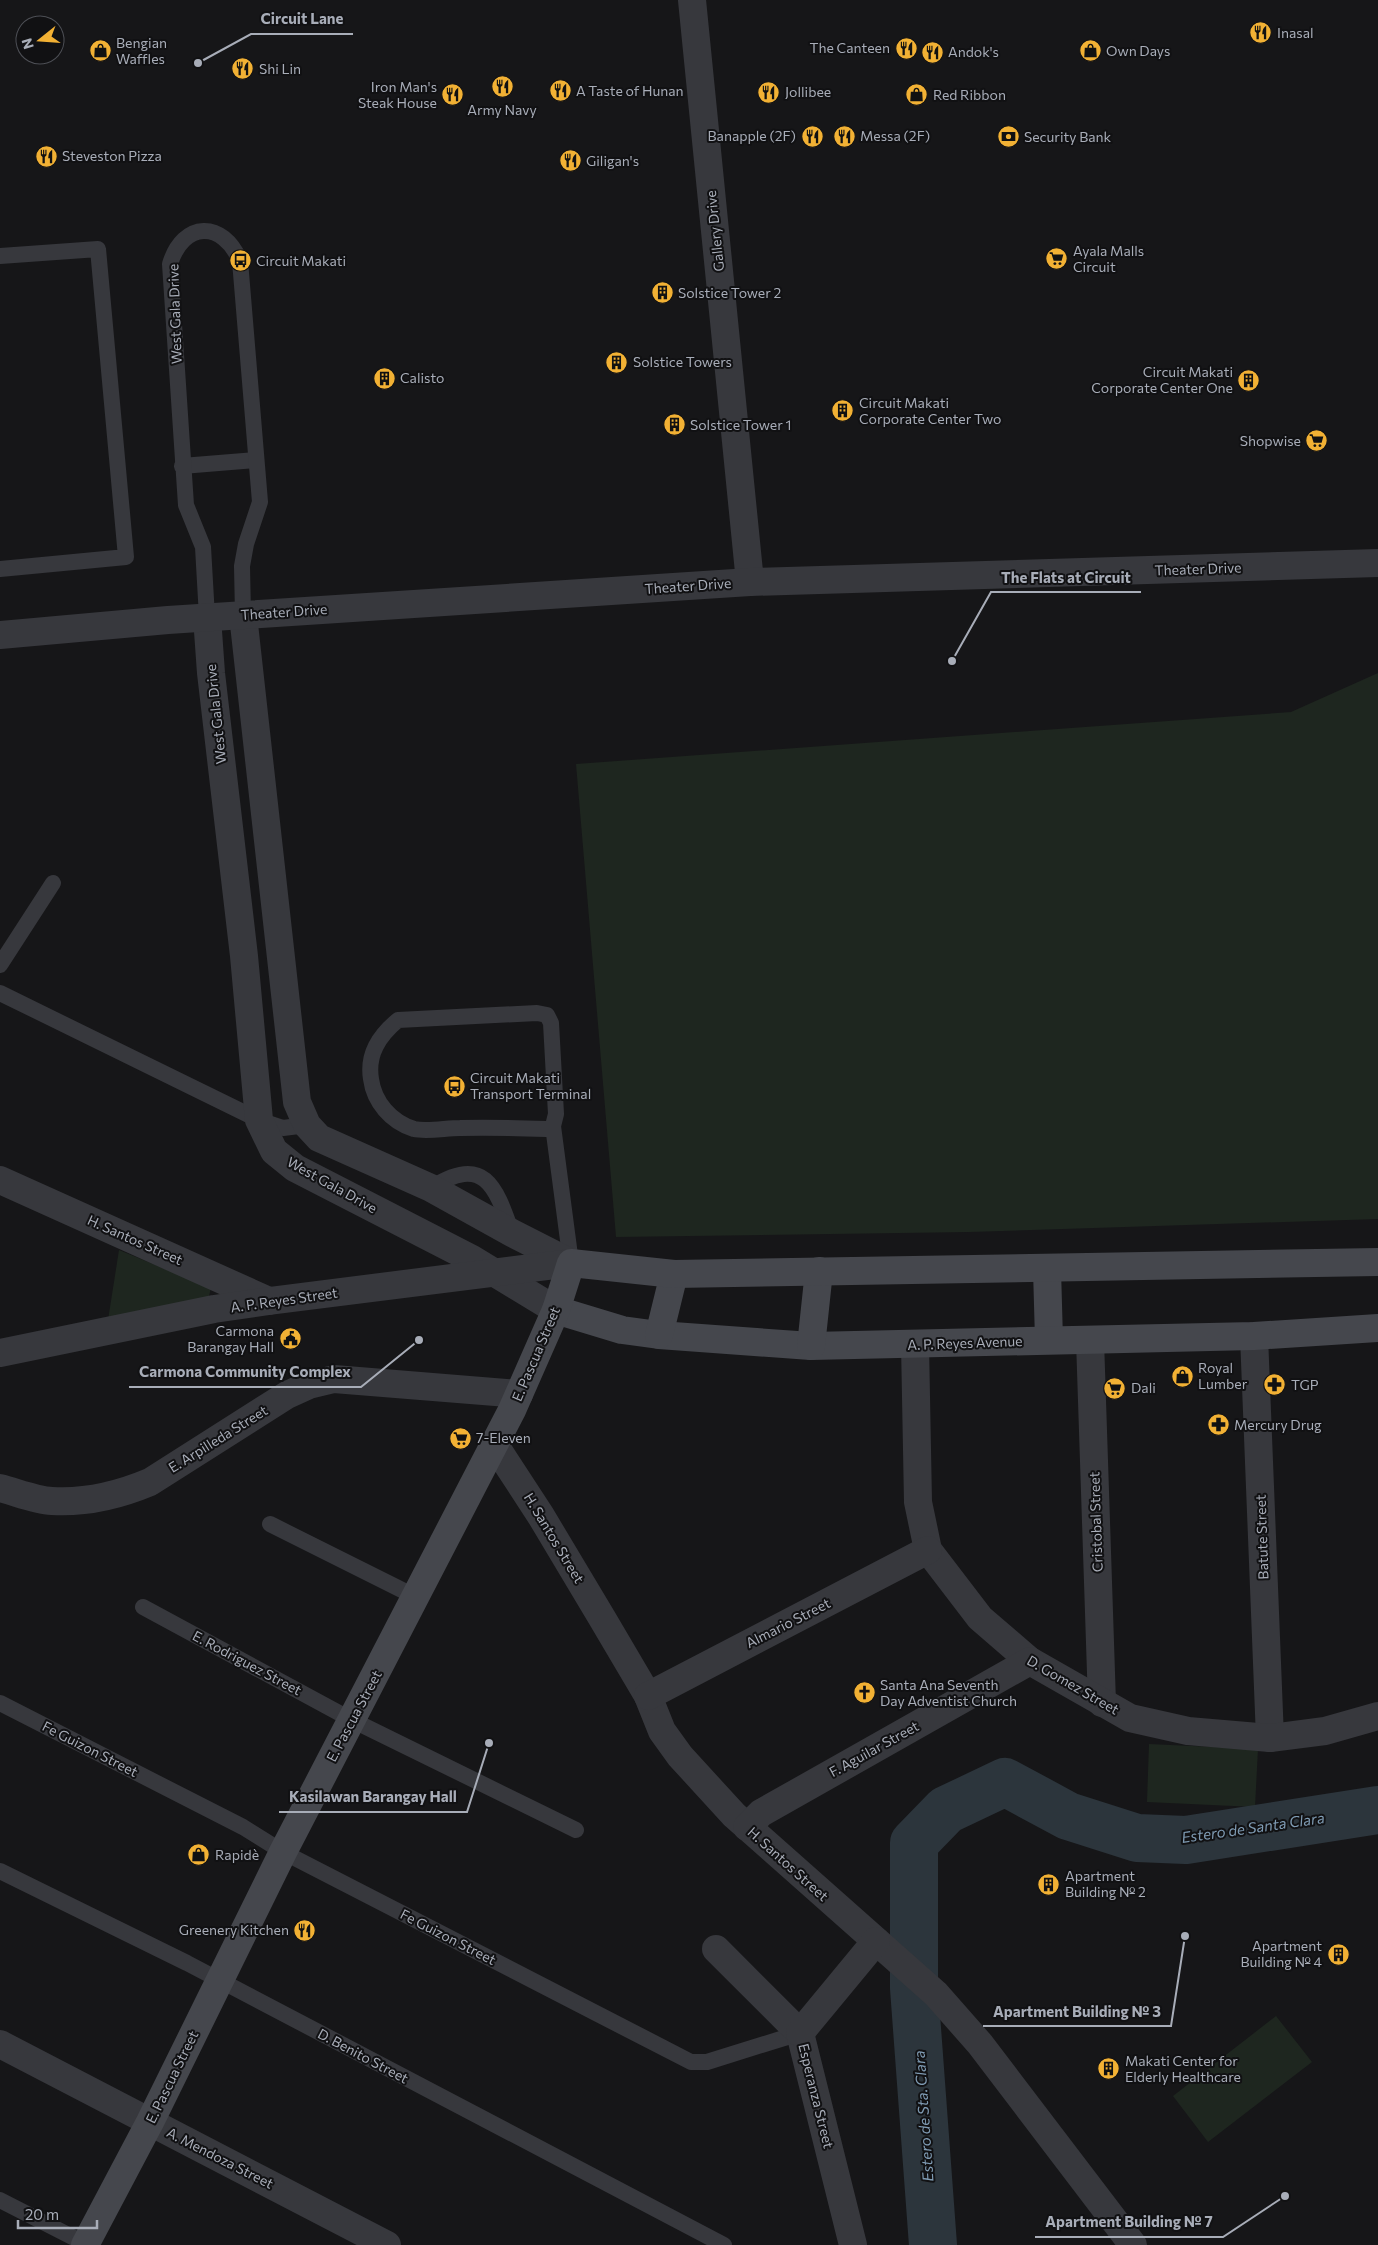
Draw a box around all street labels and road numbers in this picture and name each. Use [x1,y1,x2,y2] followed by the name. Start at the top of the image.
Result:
[702,190,727,272] street label: Gallery Drive
[164,264,185,364] street label: West Gala Drive
[1154,558,1242,579] street label: Theater Drive
[644,574,732,597] street label: Theater Drive
[240,600,328,623] street label: Theater Drive
[202,663,229,765] street label: West Gala Drive
[284,1153,380,1216] street label: West Gala Drive
[85,1211,186,1268] street label: H. Santos Street
[229,1284,339,1315] street label: A. P. Reyes Street
[508,1304,563,1404] street label: E. Pascua Street
[907,1332,1023,1353] street label: A. P. Reyes Avenue
[165,1401,271,1476] street label: E. Arpilleda Street
[1085,1471,1106,1573] street label: Cristobal Street
[521,1489,588,1586] street label: H. Santos Street
[1252,1494,1271,1580] street label: Batute Street
[743,1594,833,1651] street label: Almario Street
[190,1627,305,1699] street label: E. Rodriguez Street
[1024,1651,1122,1718] street label: D. Gomez Street
[322,1667,385,1764] street label: E. Pascua Street
[40,1717,141,1780] street label: Fe Guizon Street
[826,1717,922,1780] street label: F. Aguilar Street
[745,1823,832,1904] street label: H. Santos Street
[398,1905,499,1968] street label: Fe Guizon Street
[315,2025,412,2087] street label: D. Benito Street
[142,2027,201,2126] street label: E. Pascua Street
[795,2042,838,2150] street label: Esperanza Street
[164,2123,277,2192] street label: A. Mendoza Street

